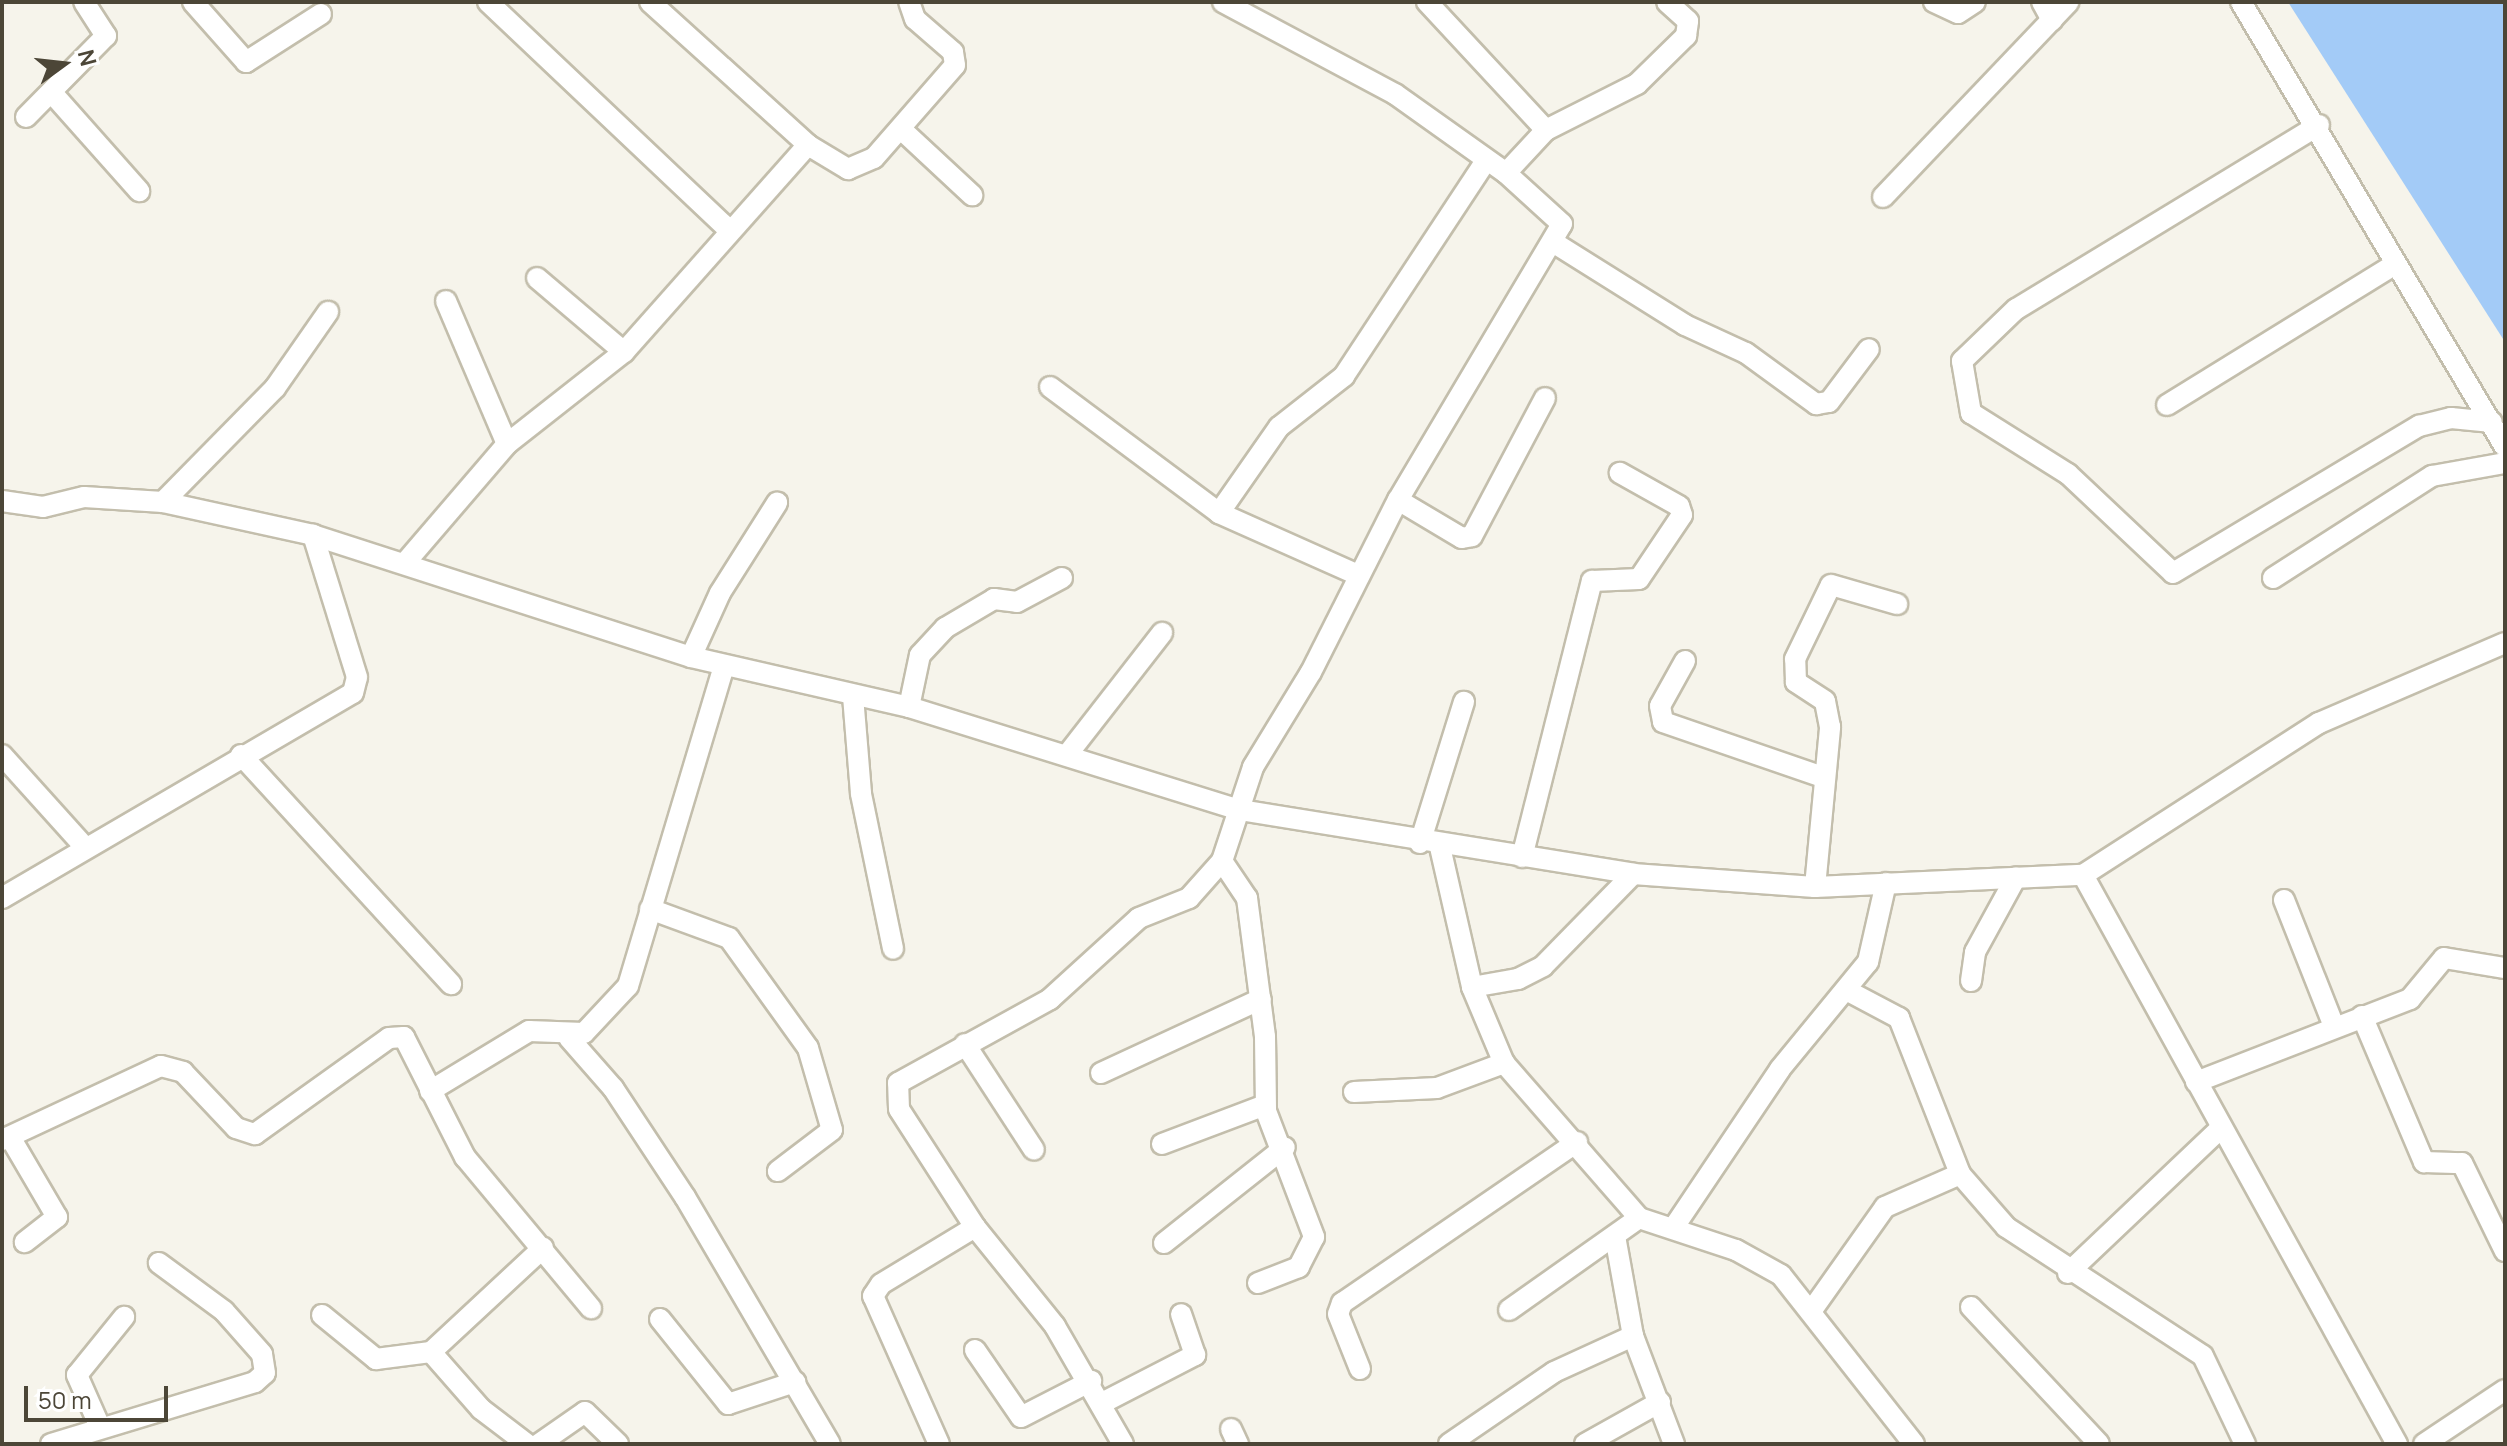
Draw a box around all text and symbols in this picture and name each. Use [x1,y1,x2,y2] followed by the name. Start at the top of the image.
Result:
[24,24,104,104] north arrow
[71,46,104,69] text: N
[28,1370,172,1420] scale bar
[38,1383,92,1416] text: 50 m

